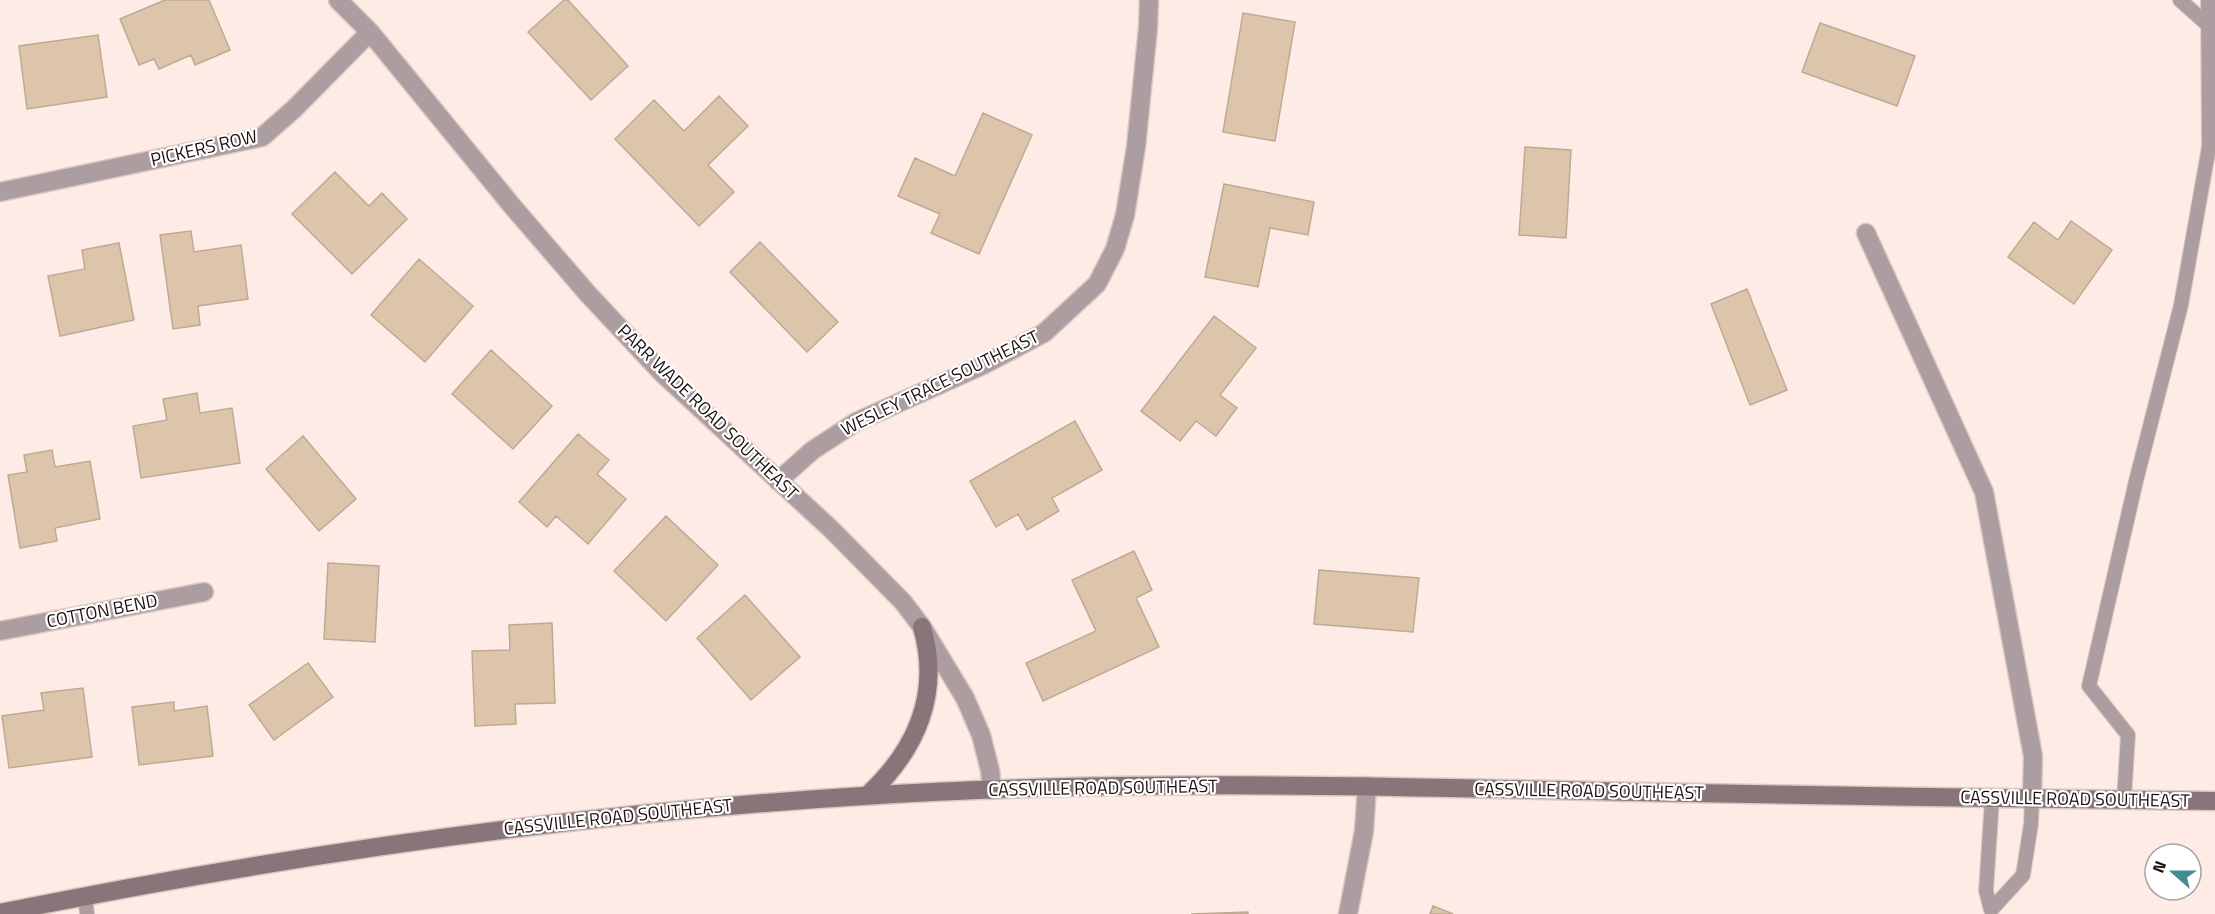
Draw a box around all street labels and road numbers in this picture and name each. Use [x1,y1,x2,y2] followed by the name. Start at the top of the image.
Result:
[148,122,260,173] street label: PICKERS ROW
[612,318,805,506] street label: PARR WADE ROAD SOUTHEAST
[836,323,1044,442] street label: WESLEY TRACE SOUTHEAST
[44,587,160,634] street label: COTTON BEND
[988,772,1218,803] street label: CASSVILLE ROAD SOUTHEAST
[1474,775,1704,806] street label: CASSVILLE ROAD SOUTHEAST
[1960,783,2190,814] street label: CASSVILLE ROAD SOUTHEAST
[502,791,734,842] street label: CASSVILLE ROAD SOUTHEAST

